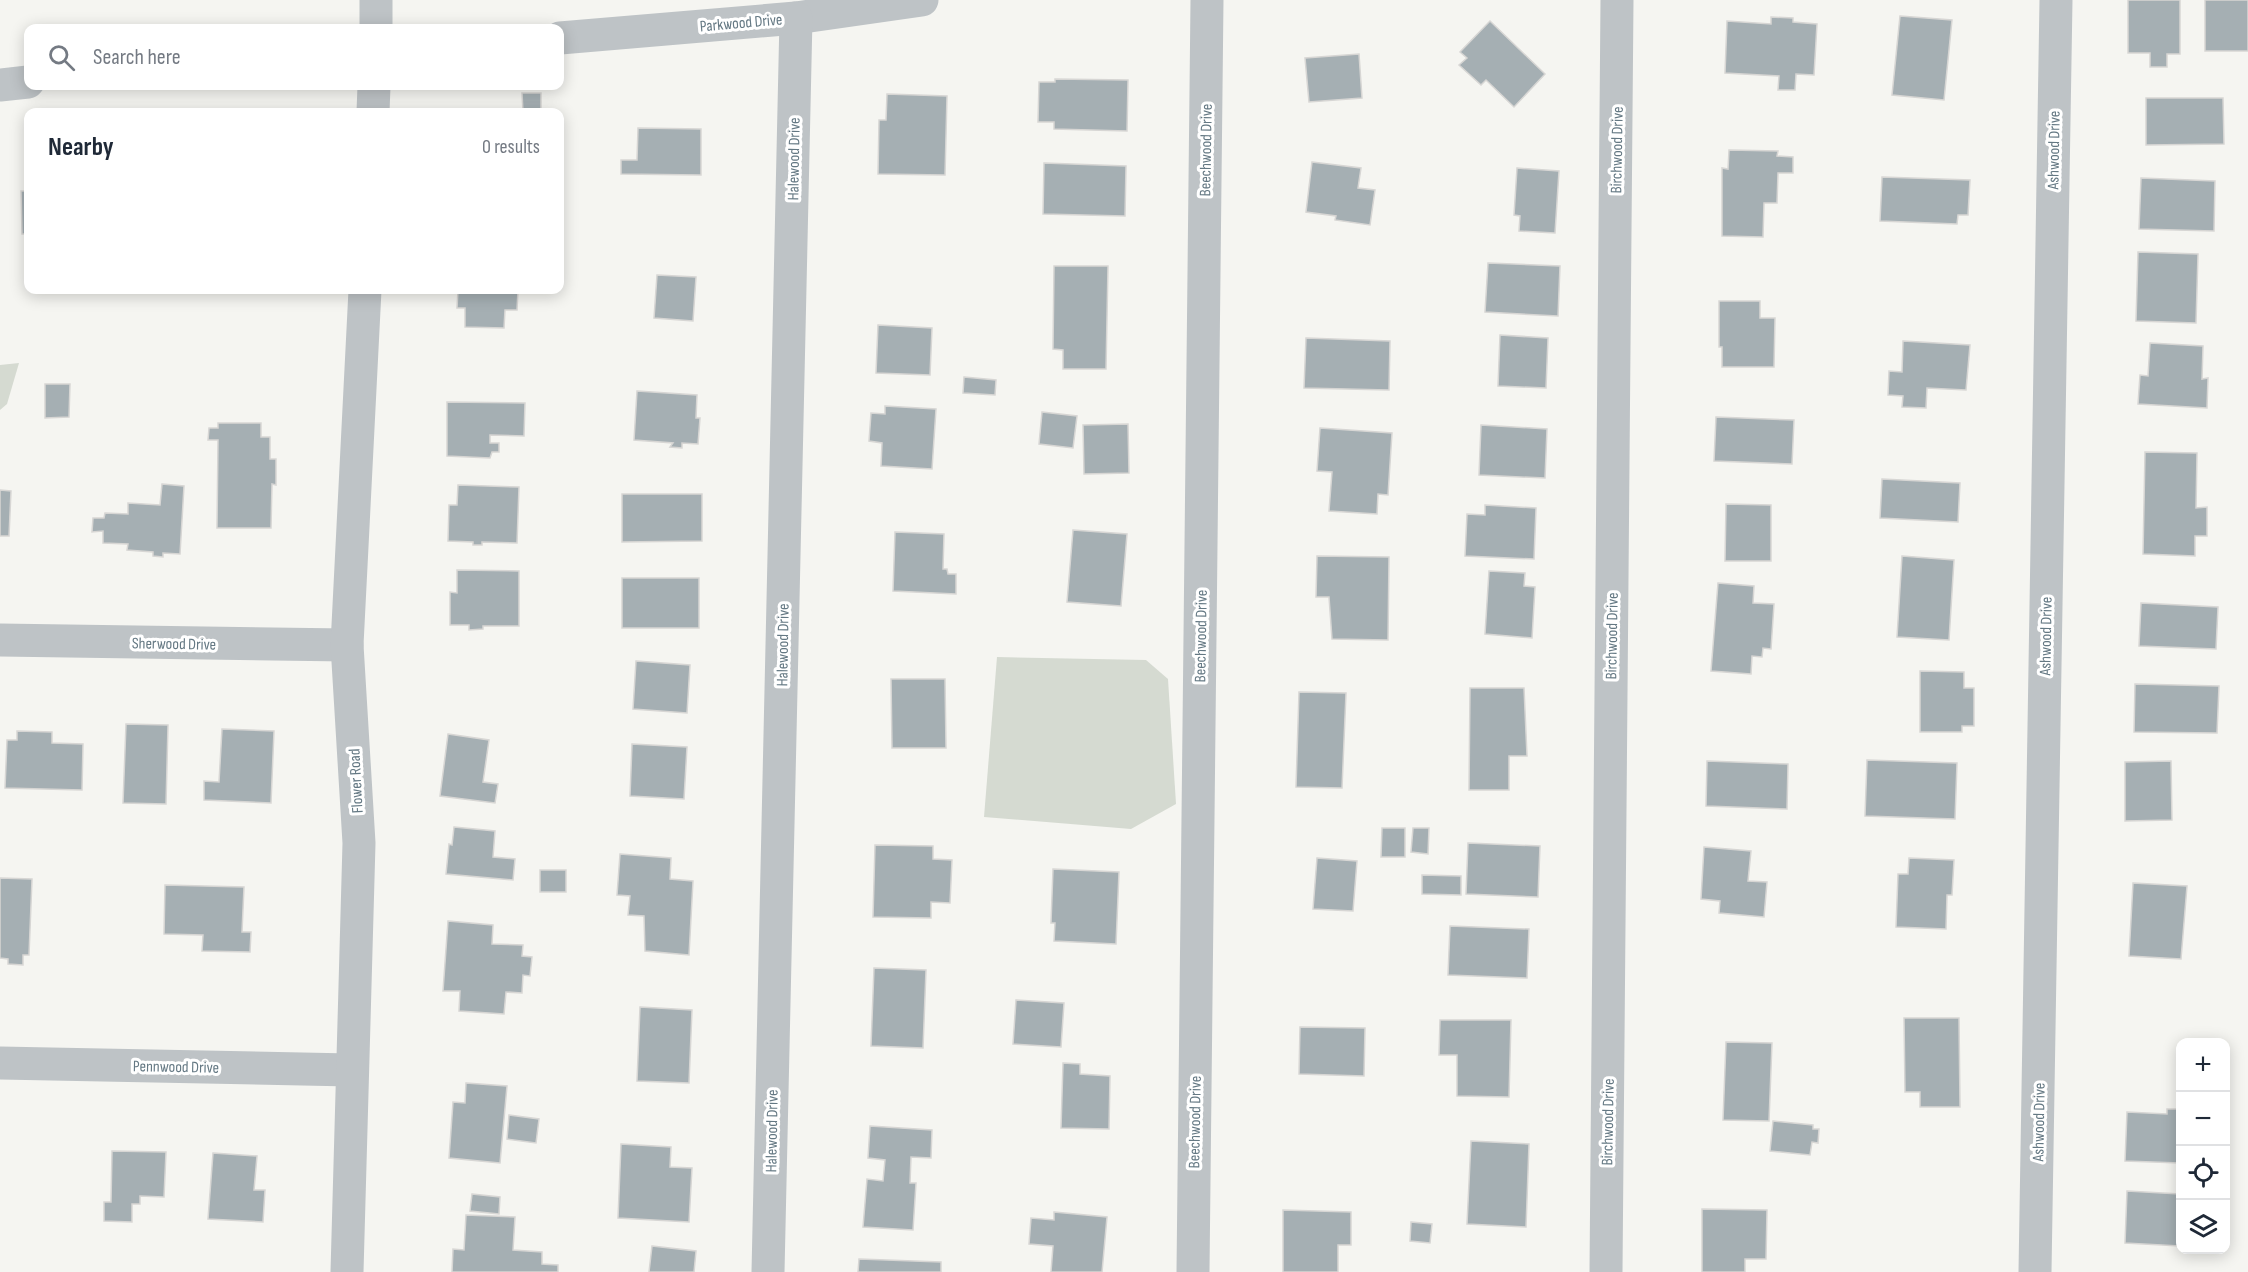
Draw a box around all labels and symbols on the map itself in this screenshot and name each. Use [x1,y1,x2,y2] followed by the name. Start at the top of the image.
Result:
[699,10,783,37] street label: Parkwood Drive
[1196,104,1217,196] street label: Beechwood Drive
[1607,106,1628,194] street label: Birchwood Drive
[2044,110,2065,191] street label: Ashwood Drive
[784,117,805,201] street label: Halewood Drive
[1191,590,1212,682] street label: Beechwood Drive
[1602,592,1623,680] street label: Birchwood Drive
[2036,596,2057,677] street label: Ashwood Drive
[773,603,794,687] street label: Halewood Drive
[132,634,216,655] street label: Sherwood Drive
[345,748,368,814] street label: Flower Road
[133,1057,219,1078] street label: Pennwood Drive
[1185,1076,1206,1168] street label: Beechwood Drive
[1598,1078,1619,1166] street label: Birchwood Drive
[2029,1082,2050,1163] street label: Ashwood Drive
[762,1089,783,1173] street label: Halewood Drive

